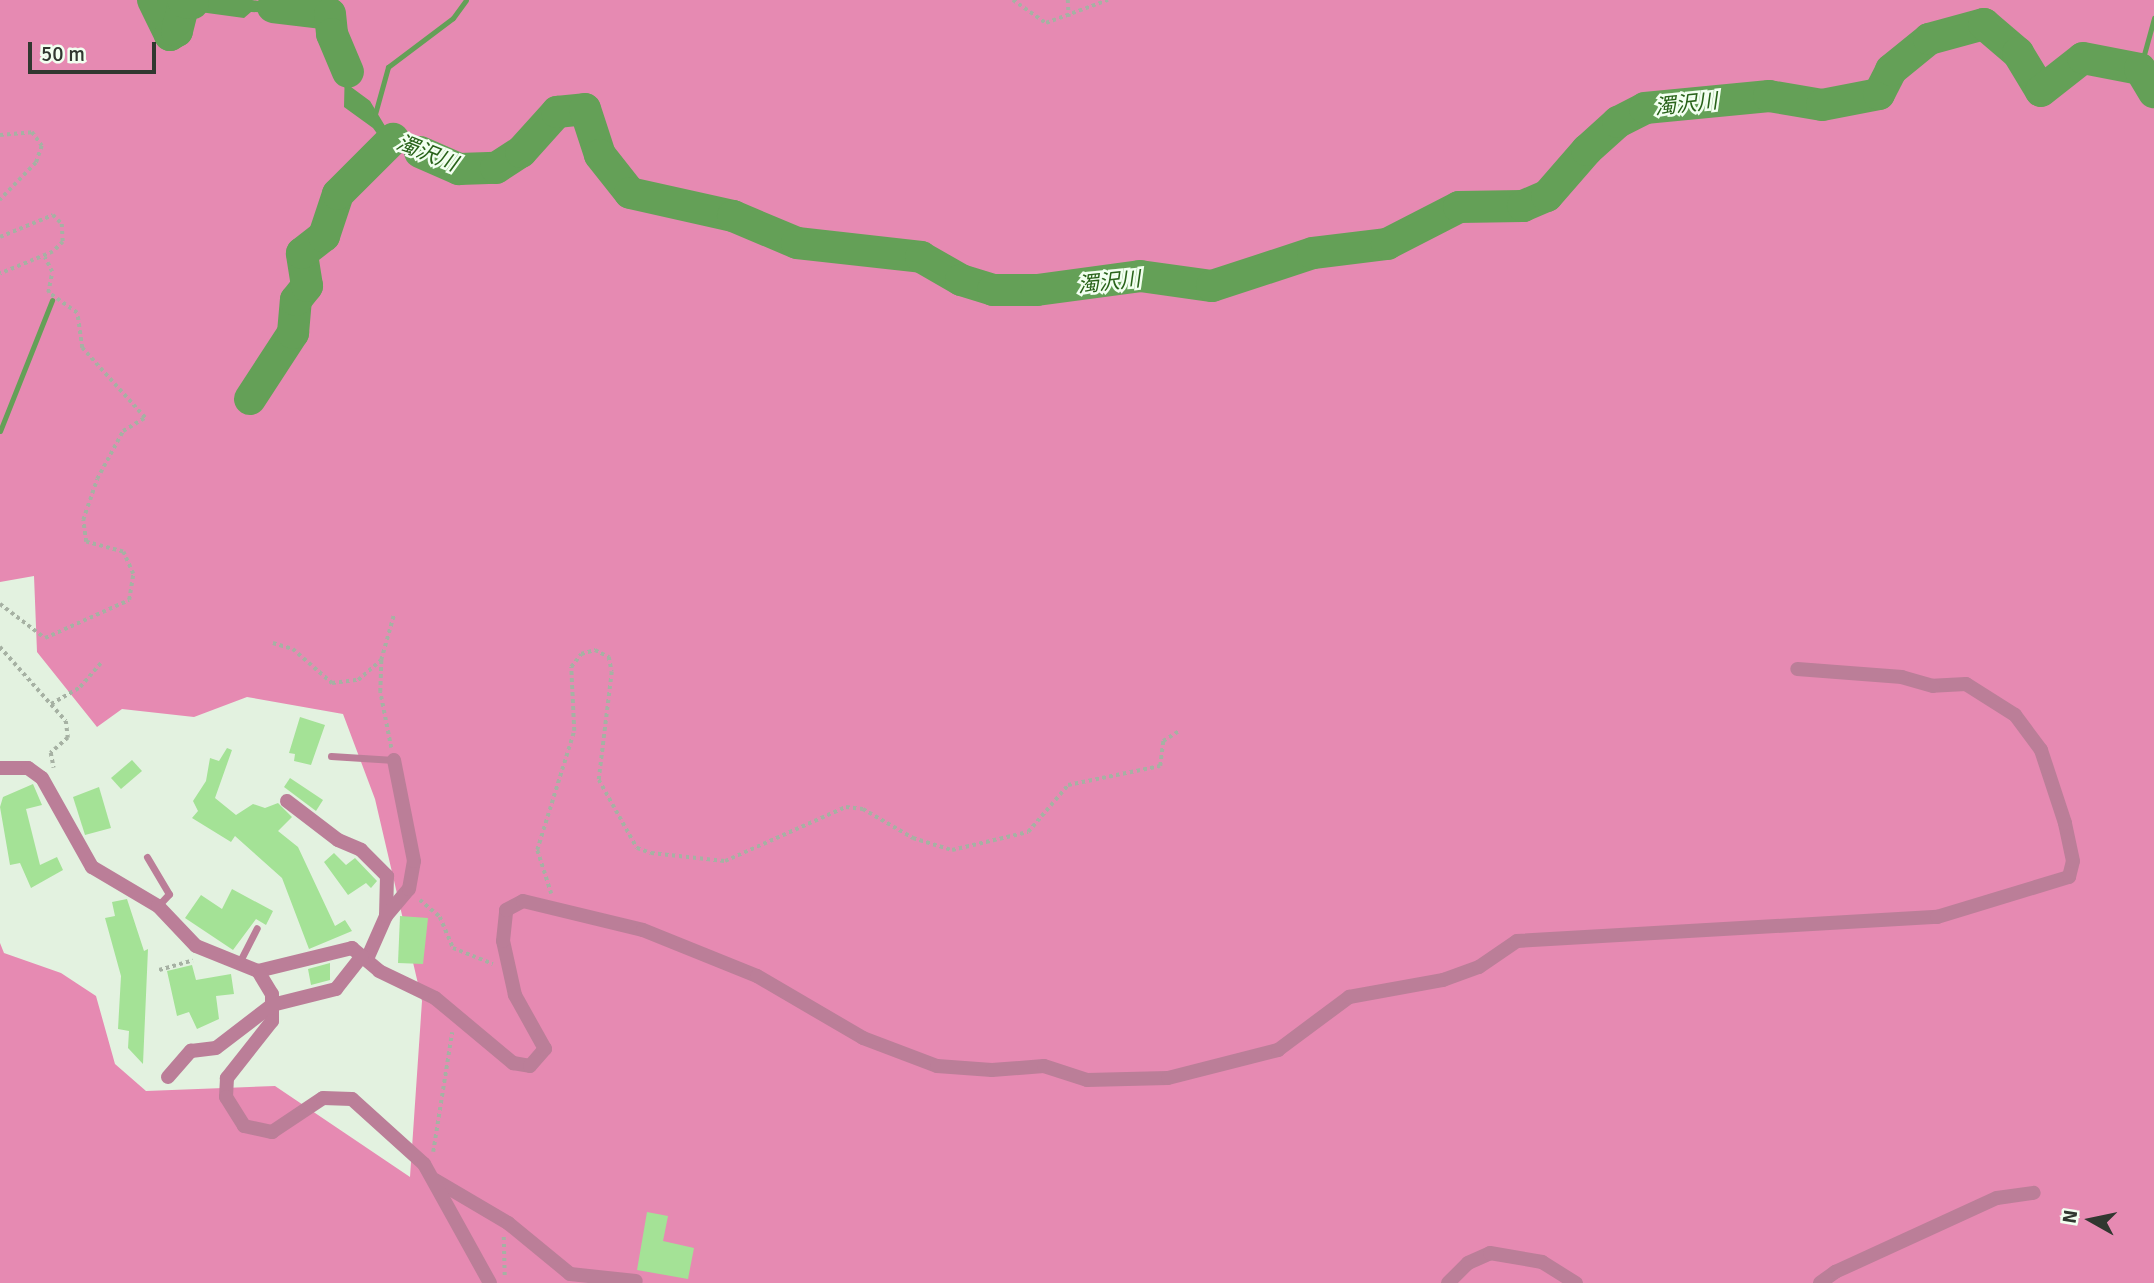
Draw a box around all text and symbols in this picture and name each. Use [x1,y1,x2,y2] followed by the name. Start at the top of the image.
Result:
[32,28,159,72] scale bar
[41,41,85,67] text: 50 m
[1653,88,1719,120] water label: 濁沢川
[393,130,461,176] water label: 濁沢川
[1076,266,1142,298] water label: 濁沢川
[2056,1185,2126,1255] north arrow
[2057,1208,2083,1225] text: N

